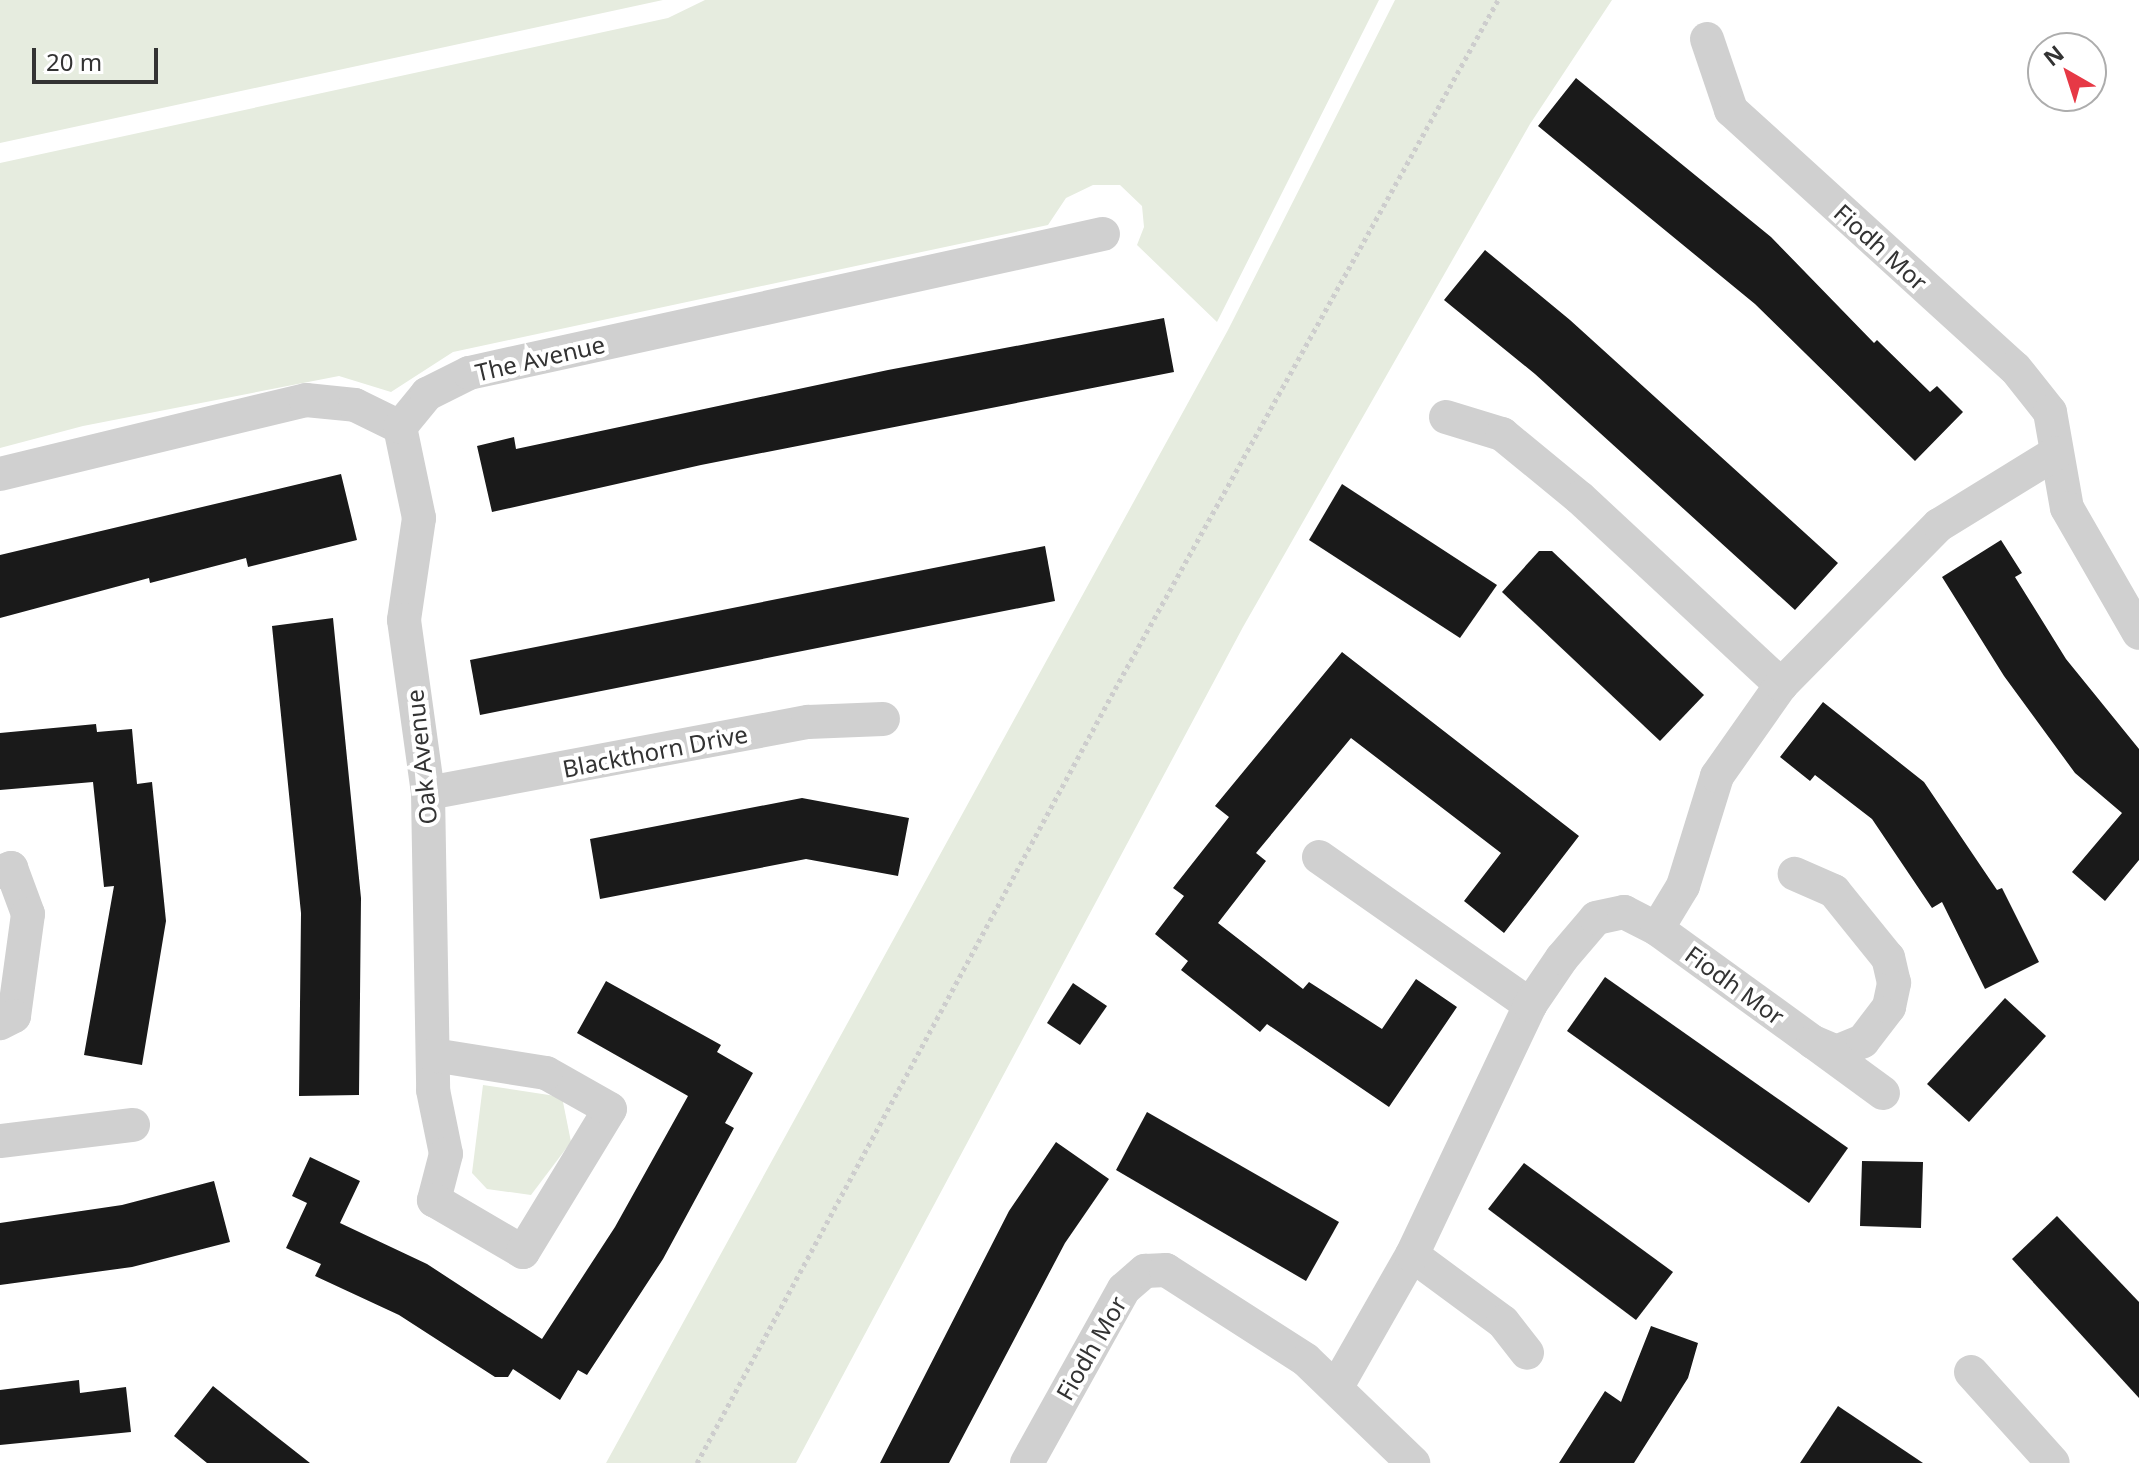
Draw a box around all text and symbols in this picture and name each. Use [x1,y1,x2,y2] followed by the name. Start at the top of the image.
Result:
[36,32,162,82] scale bar
[2027,32,2107,112] north arrow
[2037,38,2070,72] text: N
[46,45,102,78] text: 20 m
[1829,198,1933,296] street label: Fiodh Mor
[472,329,608,387] street label: The Avenue
[400,688,442,826] street label: Oak Avenue
[560,719,750,783] street label: Blackthorn Drive
[1680,939,1790,1031] street label: Fiodh Mor
[1050,1291,1132,1405] street label: Fiodh Mor

